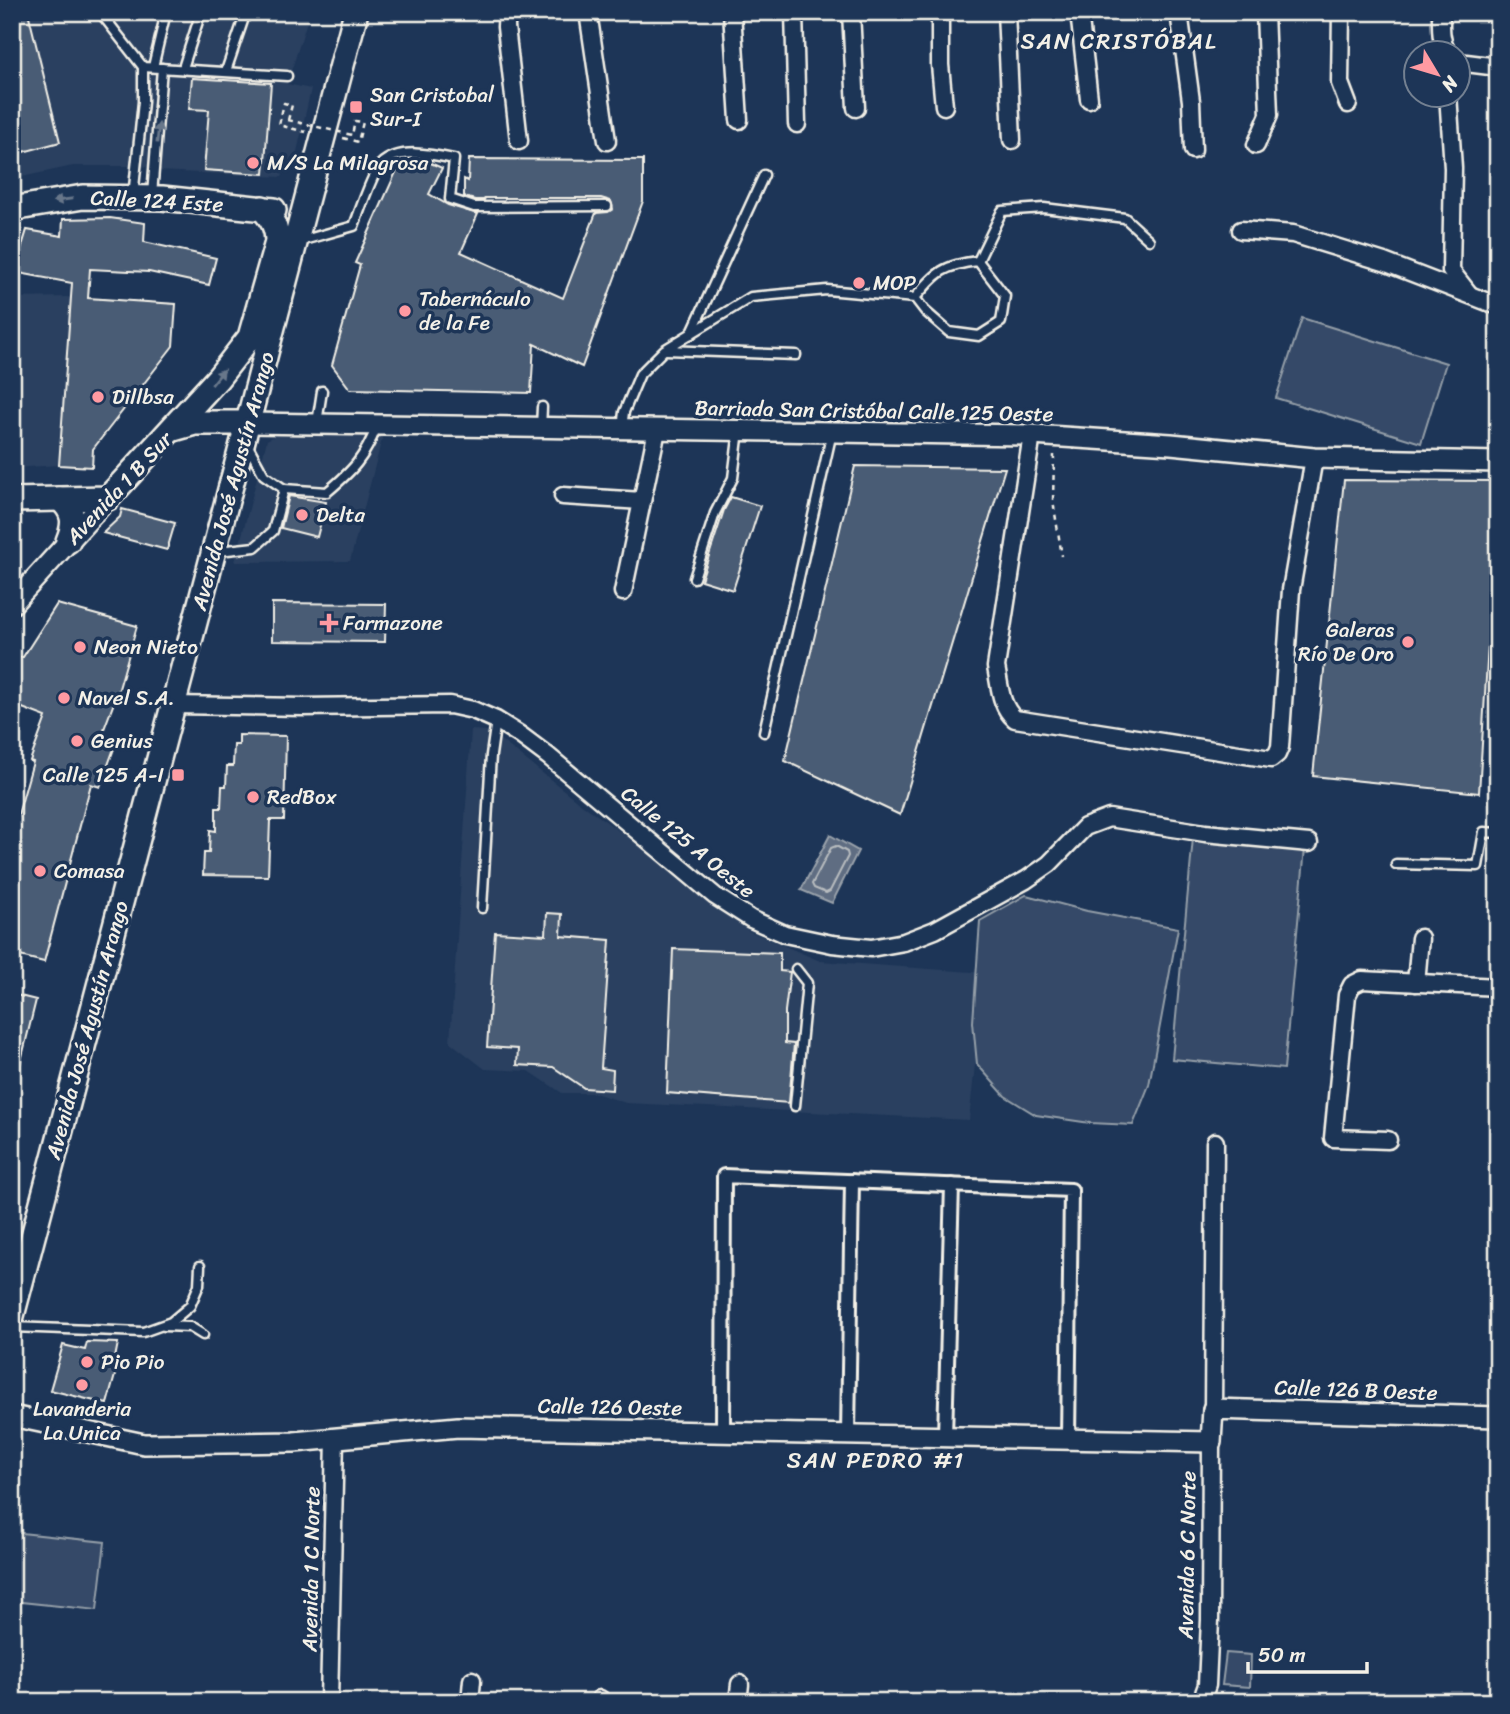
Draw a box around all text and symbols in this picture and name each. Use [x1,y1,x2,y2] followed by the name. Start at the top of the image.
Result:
[1020,21,1218,62] district label: SAN CRISTÓBAL
[1402,38,1472,108] north arrow
[1432,68,1468,100] text: N
[370,76,495,138] place label: San Cristobal Sur-I
[348,99,364,115] marker: San Cristobal Sur-I
[152,122,163,144] one-way arrow
[267,144,429,182] place label: M/S La Milagrosa
[245,155,261,171] marker: M/S La Milagrosa
[90,179,225,223] street label: Calle 124 Este
[52,195,74,206] one-way arrow
[873,264,917,302] place label: MOP
[851,275,867,291] marker: MOP
[419,280,531,342] place label: Tabernáculo de la Fe
[397,303,413,319] marker: Tabernáculo de la Fe
[180,347,286,616] street label: Avenida José Agustín Arango
[211,369,226,387] one-way arrow
[112,378,174,416] place label: Dillbsa
[90,389,106,405] marker: Dillbsa
[694,389,1054,433] street label: Barriada San Cristóbal Calle 125 Oeste
[55,421,183,555] street label: Avenida 1 B Sur
[316,496,366,534] place label: Delta
[294,507,310,523] marker: Delta
[343,604,443,642] place label: Farmazone
[1298,611,1394,673] place label: Galeras Río De Oro
[321,615,337,631] marker: Farmazone
[94,628,198,666] place label: Neon Nieto
[1400,634,1416,650] marker: Galeras Río De Oro
[72,639,88,655] marker: Neon Nieto
[78,679,175,717] place label: Navel S.A.
[56,690,72,706] marker: Navel S.A.
[91,722,153,760] place label: Genius
[69,733,85,749] marker: Genius
[43,756,165,794] place label: Calle 125 A-I
[170,767,186,783] marker: Calle 125 A-I
[612,775,764,909] street label: Calle 125 A Oeste
[267,778,337,816] place label: RedBox
[245,789,261,805] marker: RedBox
[54,852,125,890] place label: Comasa
[32,863,48,879] marker: Comasa
[34,896,140,1165] street label: Avenida José Agustín Arango
[101,1343,165,1381] place label: Pio Pio
[79,1354,95,1370] marker: Pio Pio
[1274,1368,1438,1412] street label: Calle 126 B Oeste
[74,1377,90,1393] marker: Lavanderia La Unica
[537,1387,683,1427] street label: Calle 126 Oeste
[33,1390,131,1452] place label: Lavanderia La Unica
[787,1440,965,1481] district label: SAN PEDRO #1
[1167,1470,1207,1641] street label: Avenida 6 C Norte
[291,1486,331,1653] street label: Avenida 1 C Norte
[1248,1630,1366,1674] scale bar
[1258,1636,1306,1674] text: 50 m

